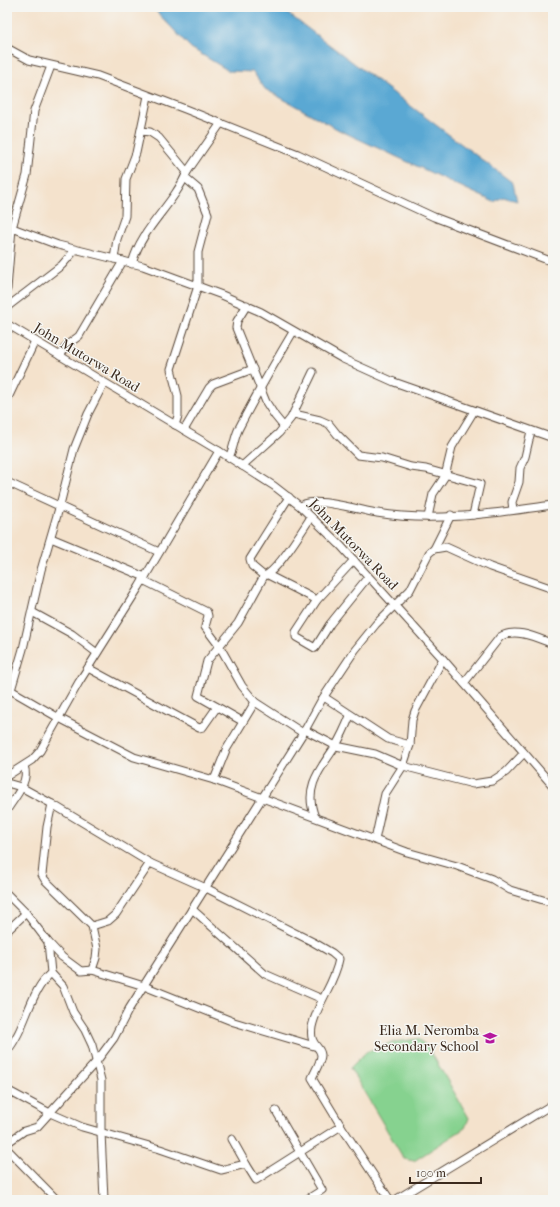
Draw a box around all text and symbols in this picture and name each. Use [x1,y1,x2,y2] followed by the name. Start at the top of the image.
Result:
[30,319,143,396] street label: John Mutorwa Road
[305,494,402,594] street label: John Mutorwa Road
[374,1022,480,1055] place label: Elia M. Neromba Secondary School
[482,1030,498,1046] school or university icon: Elia M. Neromba Secondary School
[410,1159,481,1185] scale bar
[416,1166,446,1180] text: 100 m

